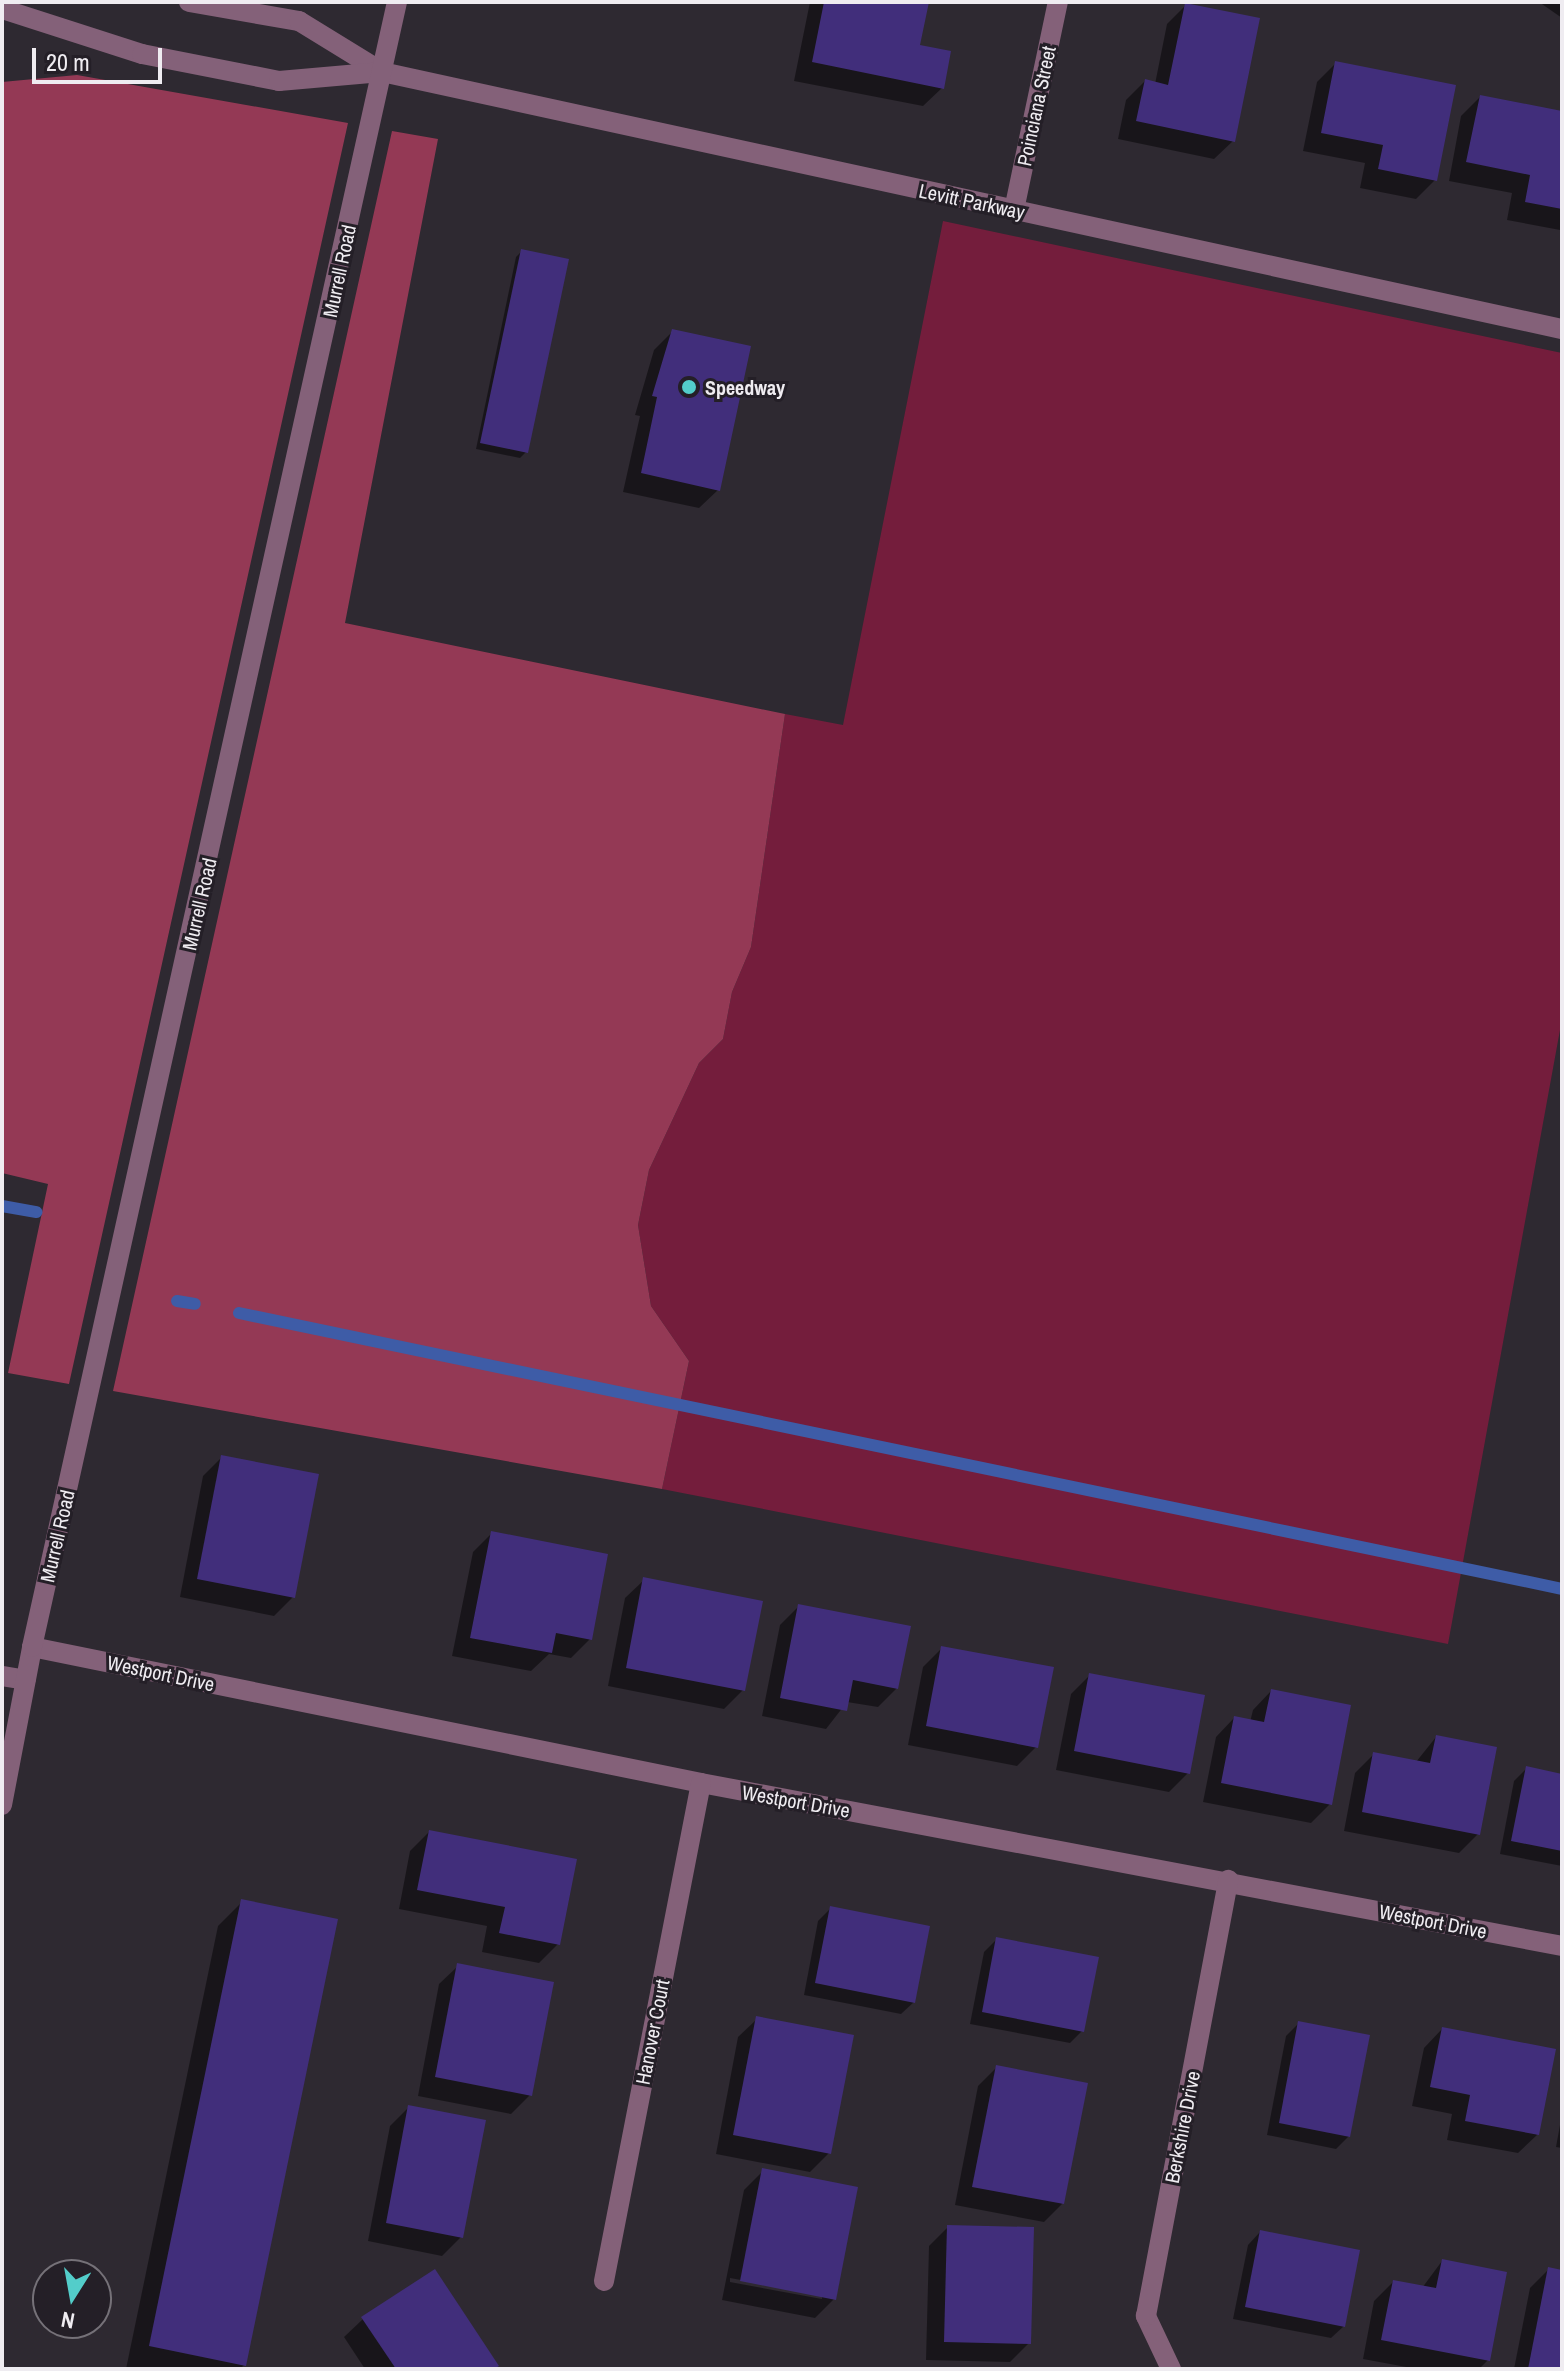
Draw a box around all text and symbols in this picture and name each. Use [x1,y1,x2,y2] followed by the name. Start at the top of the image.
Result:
[36,32,166,82] scale bar
[1012,44,1060,168] street label: Poinciana Street
[46,46,90,78] text: 20 m
[917,178,1027,224] street label: Levitt Parkway
[318,223,360,319] street label: Murrell Road
[705,375,785,399] place label: Speedway
[680,378,698,396] marker: Speedway
[177,856,221,952] street label: Murrell Road
[35,1488,79,1584] street label: Murrell Road
[105,1650,217,1696] street label: Westport Drive
[740,1780,852,1822] street label: Westport Drive
[1377,1899,1489,1943] street label: Westport Drive
[630,1977,674,2087] street label: Hanover Court
[1159,2069,1205,2185] street label: Berkshire Drive
[32,2259,112,2339] north arrow
[59,2305,77,2337] text: N

